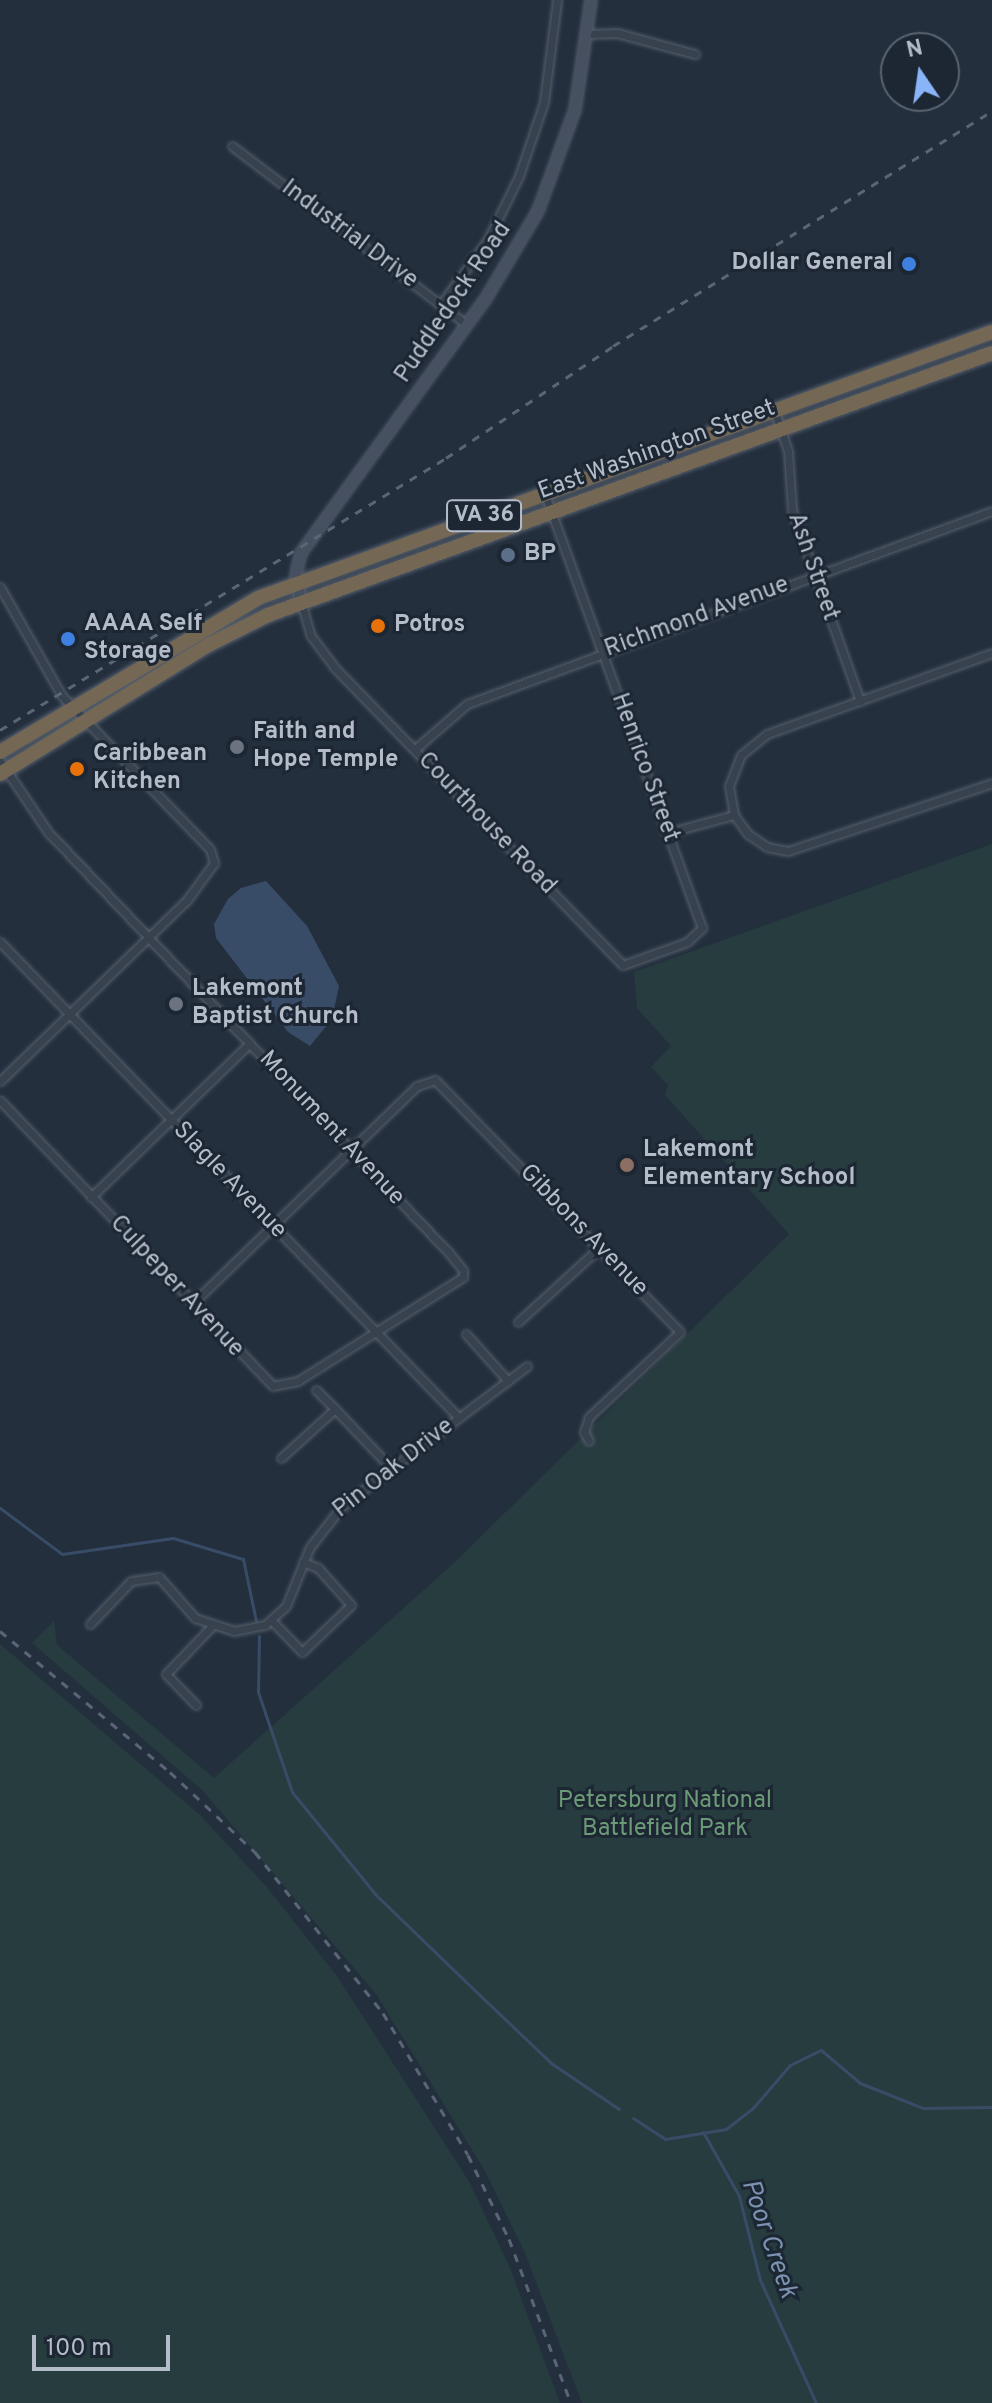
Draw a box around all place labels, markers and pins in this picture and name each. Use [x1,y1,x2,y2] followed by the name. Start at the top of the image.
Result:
[732,250,893,278] place label: Dollar General
[900,255,918,273] marker: Dollar General
[524,541,556,569] place label: BP
[499,546,517,564] marker: BP
[84,611,203,667] place label: AAAA Self Storage
[394,612,465,640] place label: Potros
[369,617,387,635] marker: Potros
[59,630,77,648] marker: AAAA Self Storage
[253,719,398,775] place label: Faith and Hope Temple
[228,738,246,756] marker: Faith and Hope Temple
[93,741,207,797] place label: Caribbean Kitchen
[68,760,86,778] marker: Caribbean Kitchen
[192,976,359,1032] place label: Lakemont Baptist Church
[167,995,185,1013] marker: Lakemont Baptist Church
[643,1137,855,1193] place label: Lakemont Elementary School
[618,1156,636,1174] marker: Lakemont Elementary School

